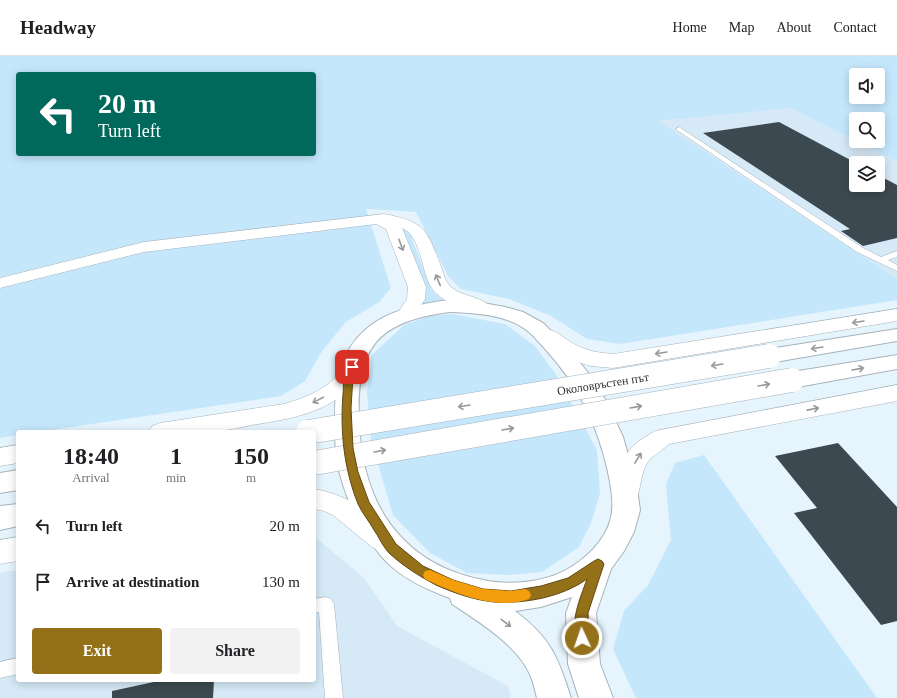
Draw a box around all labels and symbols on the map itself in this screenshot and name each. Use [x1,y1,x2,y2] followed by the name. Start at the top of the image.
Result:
[398,239,406,251] one-way arrow
[434,274,441,286] one-way arrow
[852,318,865,326] one-way arrow
[811,345,824,353] one-way arrow
[655,349,668,357] one-way arrow
[335,350,369,384] pin
[710,361,723,369] one-way arrow
[851,365,864,373] one-way arrow
[556,370,651,398] street label: Околовръстен път
[757,381,770,389] one-way arrow
[312,397,324,404] one-way arrow
[458,403,471,411] one-way arrow
[629,403,642,411] one-way arrow
[806,404,819,412] one-way arrow
[501,425,514,433] one-way arrow
[373,447,386,455] one-way arrow
[634,453,642,464] one-way arrow
[561,617,603,659] position arrow
[500,619,511,627] one-way arrow

